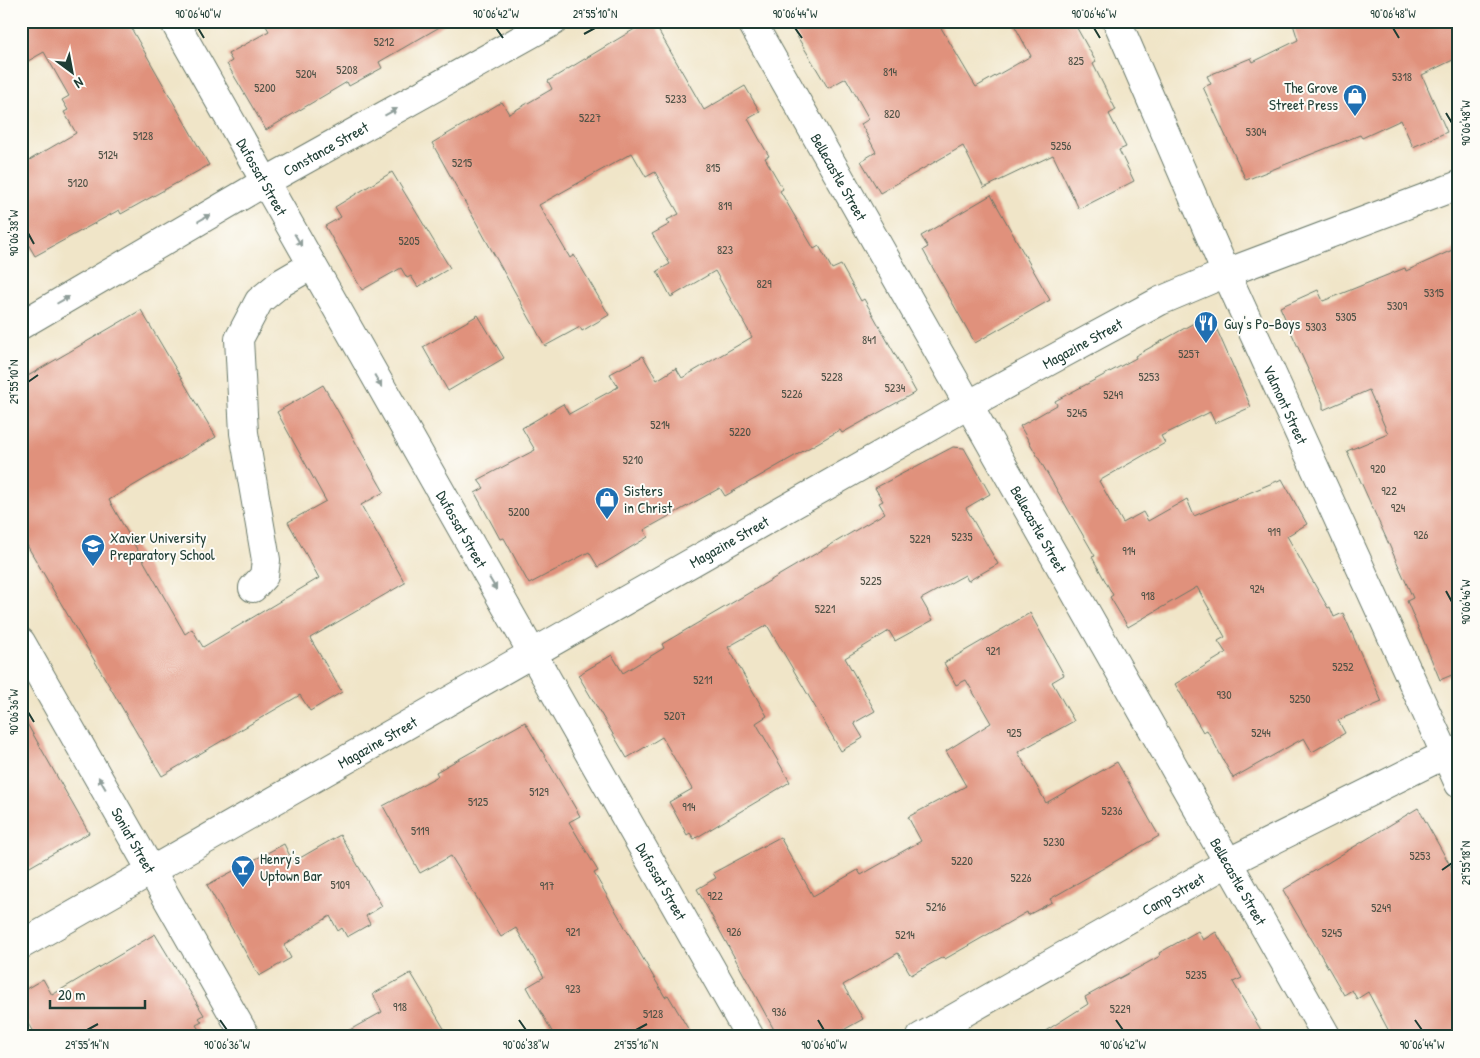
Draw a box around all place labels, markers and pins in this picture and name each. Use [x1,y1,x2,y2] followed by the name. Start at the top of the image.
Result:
[1269,77,1338,115] place label: The Grove Street Press
[1342,83,1368,117] shop icon: The Grove Street Press
[1193,310,1219,344] restaurant icon: Guy's Po-Boys
[1224,313,1301,334] place label: Guy's Po-Boys
[624,480,673,518] place label: Sisters in Christ
[594,486,620,520] shop icon: Sisters in Christ
[110,527,215,565] place label: Xavier University Preparatory School
[80,533,106,567] school or university icon: Xavier University Preparatory School
[260,848,323,886] place label: Henry's Uptown Bar
[230,854,256,888] bar icon: Henry's Uptown Bar

